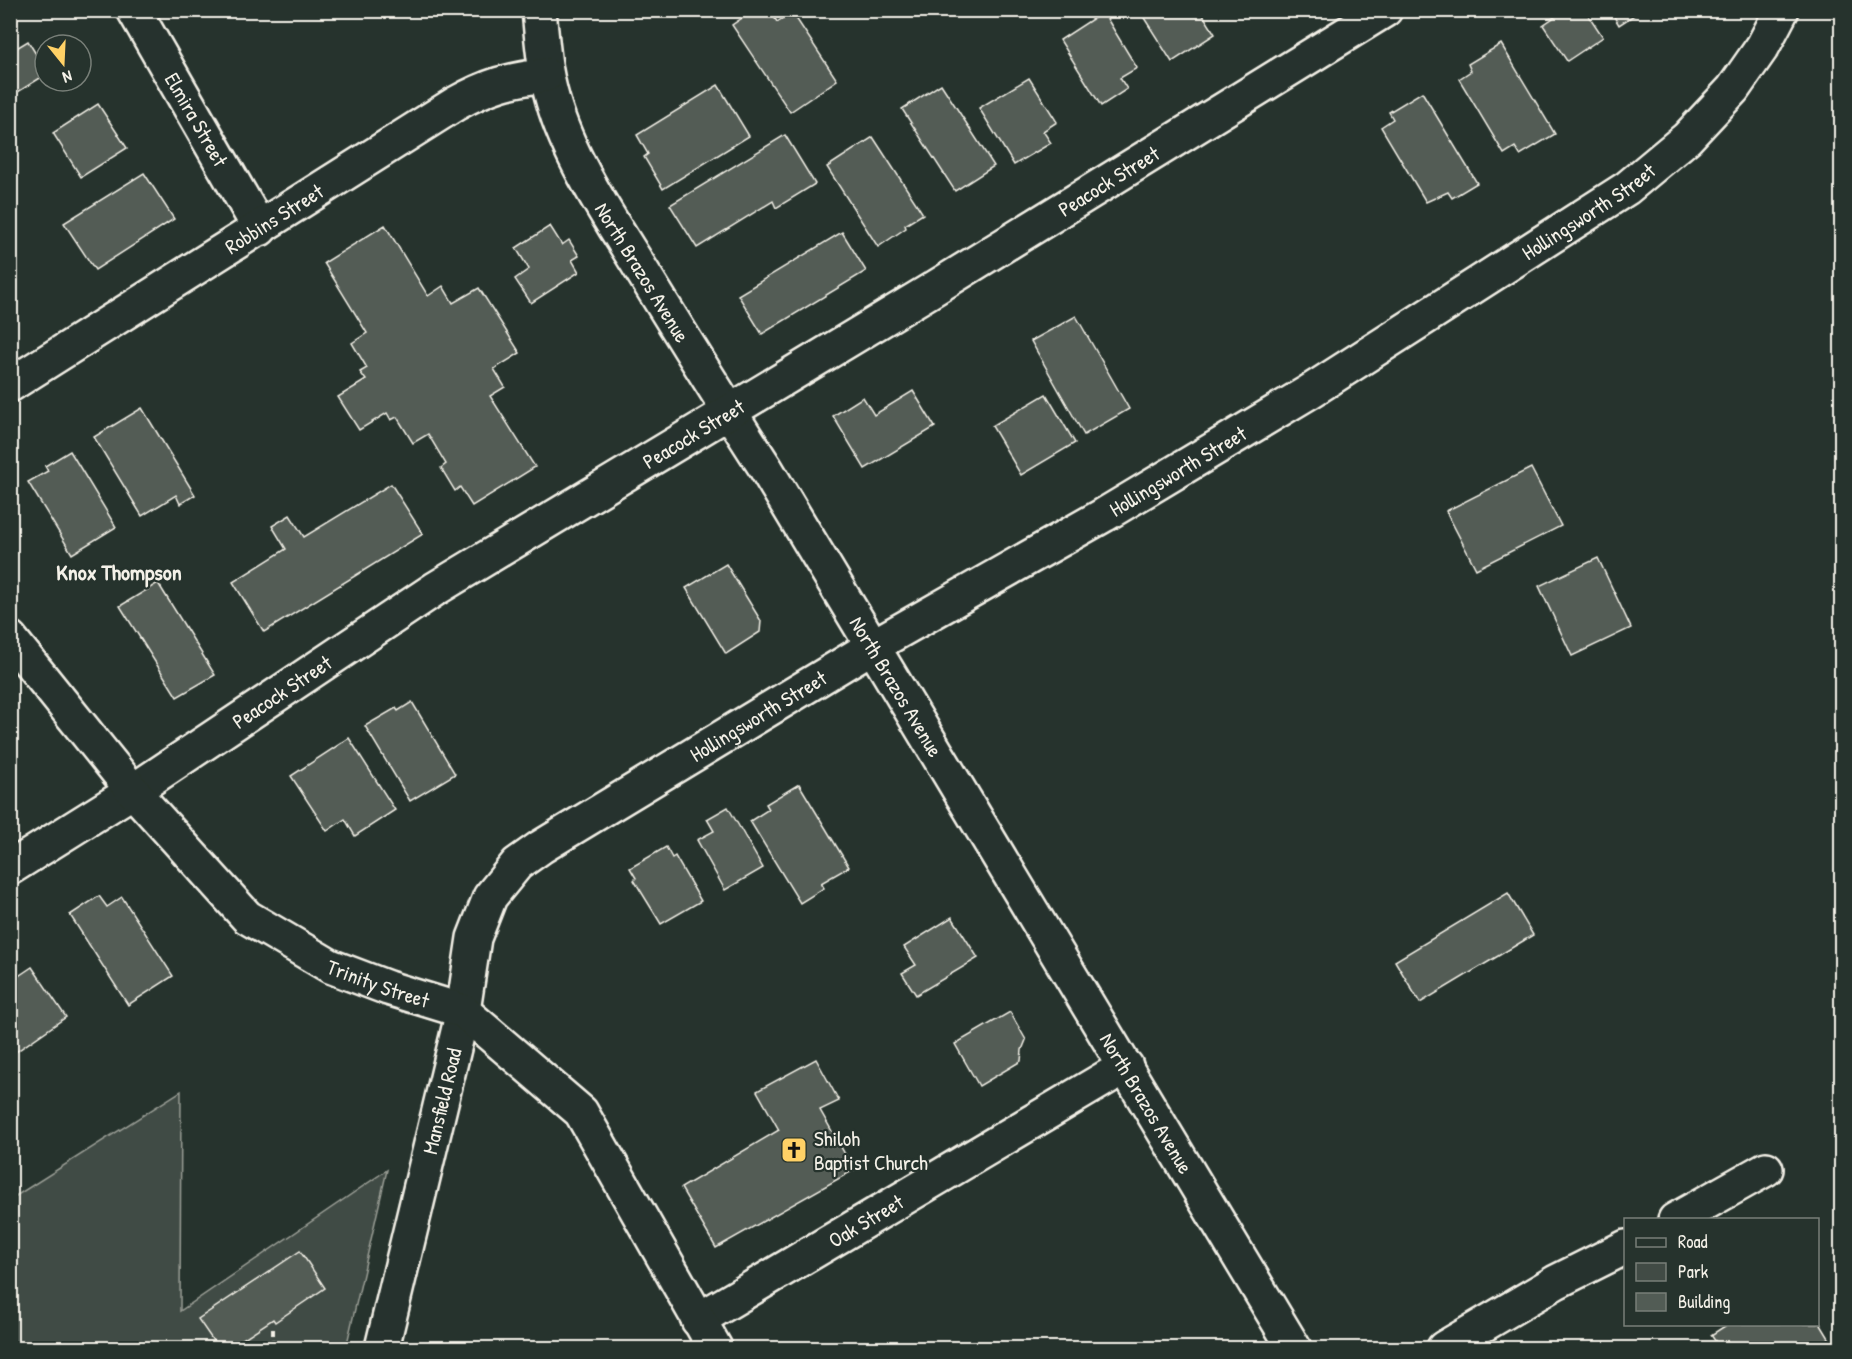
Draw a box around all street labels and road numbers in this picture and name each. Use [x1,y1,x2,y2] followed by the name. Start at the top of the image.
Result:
[158,67,236,172] street label: Elmira Street
[1052,138,1165,223] street label: Peacock Street
[1516,156,1662,266] street label: Hollingsworth Street
[219,176,329,260] street label: Robbins Street
[588,197,697,348] street label: North Brazos Avenue
[637,391,750,475] street label: Peacock Street
[1104,418,1252,523] street label: Hollingsworth Street
[843,611,950,762] street label: North Brazos Avenue
[226,647,338,735] street label: Peacock Street
[684,663,832,768] street label: Hollingsworth Street
[323,952,434,1015] street label: Trinity Street
[1093,1027,1200,1179] street label: North Brazos Avenue
[415,1045,468,1157] street label: Mansfield Road
[823,1187,909,1254] street label: Oak Street

